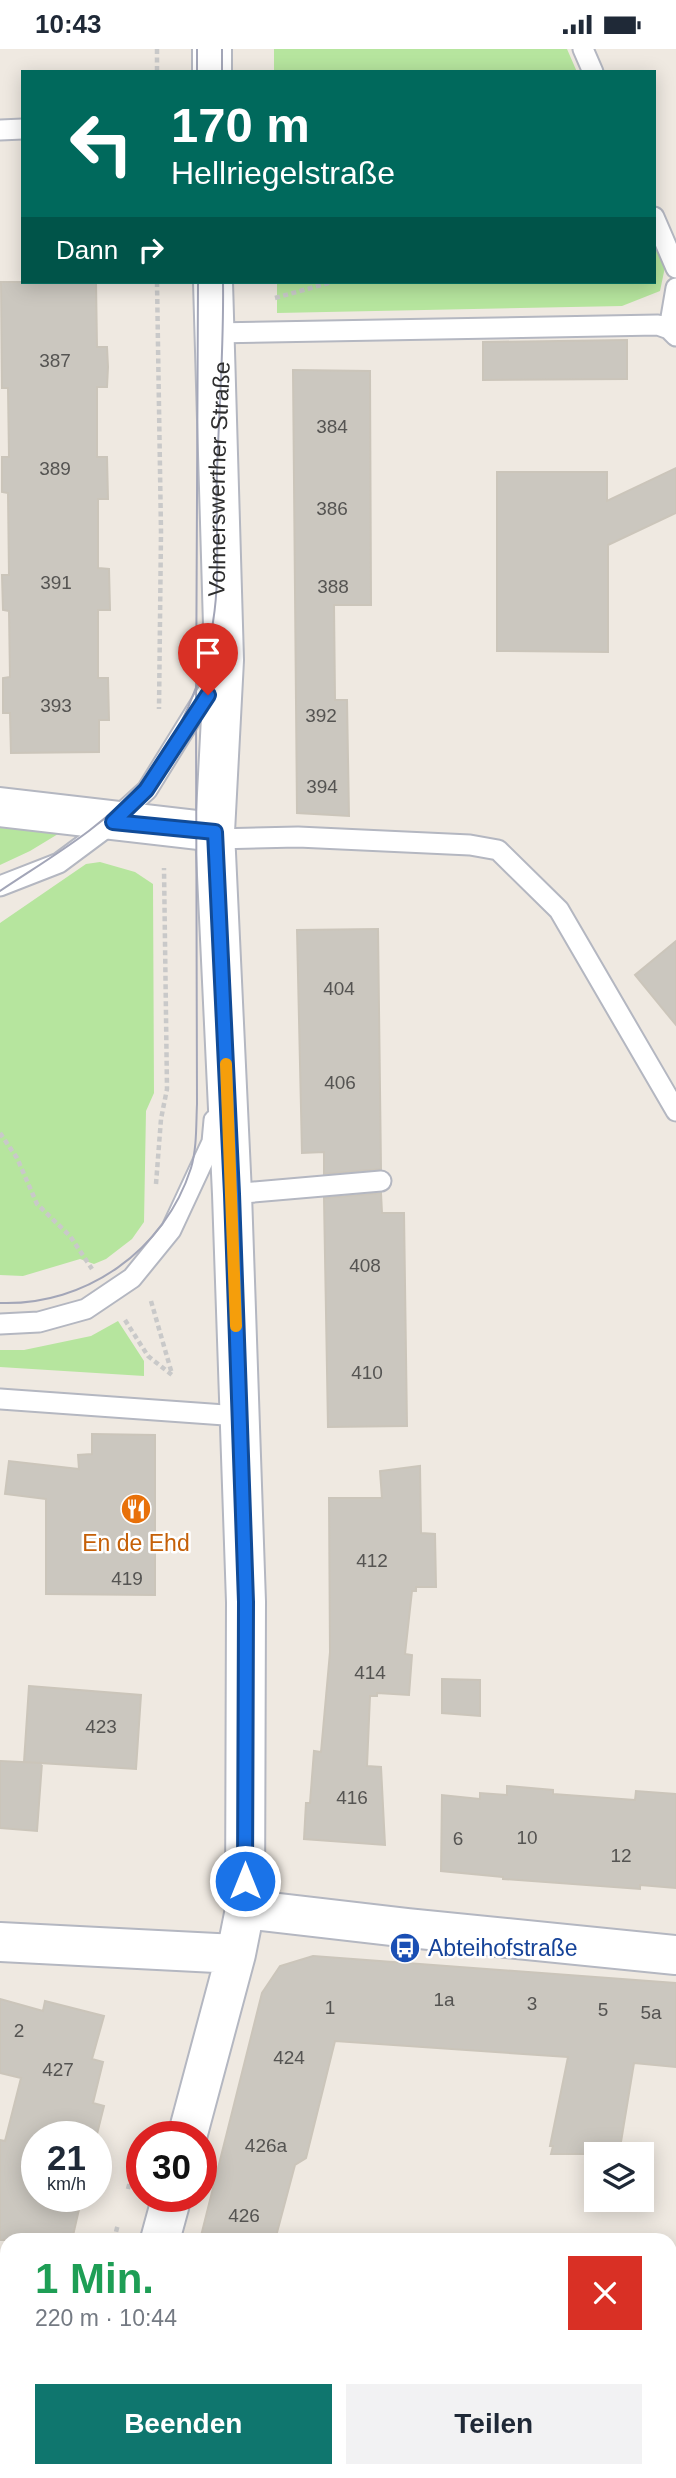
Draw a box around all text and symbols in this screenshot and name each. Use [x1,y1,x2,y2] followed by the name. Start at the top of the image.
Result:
[35,9,102,39] text: 10:43
[56,98,147,189] icon: left
[171,98,310,152] text: 170 m
[171,155,395,191] text: Hellriegelstraße
[132,231,170,269] icon: right
[56,235,118,265] text: Dann
[39,350,71,371] house number: 387
[203,361,235,597] street label: Volmerswerther Straße
[316,416,348,437] house number: 384
[39,458,71,479] house number: 389
[316,498,348,519] house number: 386
[40,572,72,593] house number: 391
[317,576,349,597] house number: 388
[178,623,238,695] pin
[189,634,227,672] icon: arrive
[40,695,72,716] house number: 393
[305,705,337,726] house number: 392
[306,776,338,797] house number: 394
[323,978,355,999] house number: 404
[324,1072,356,1093] house number: 406
[349,1255,381,1276] house number: 408
[351,1362,383,1383] house number: 410
[119,1492,153,1526] restaurant icon: En de Ehd
[82,1530,190,1556] place label: En de Ehd
[356,1550,388,1571] house number: 412
[111,1568,143,1589] house number: 419
[354,1662,386,1683] house number: 414
[85,1716,117,1737] house number: 423
[336,1787,368,1808] house number: 416
[516,1827,538,1848] house number: 10
[453,1828,463,1849] house number: 6
[208,1844,282,1918] position arrow
[610,1845,632,1866] house number: 12
[388,1931,422,1965] bus stop icon: Abteihofstraße
[428,1935,578,1961] place label: Abteihofstraße
[433,1989,455,2010] house number: 1a
[527,1993,537,2014] house number: 3
[325,1997,335,2018] house number: 1
[598,1999,608,2020] house number: 5
[640,2002,662,2023] house number: 5a
[14,2020,24,2041] house number: 2
[273,2047,305,2068] house number: 424
[42,2059,74,2080] house number: 427
[126,2121,217,2212] speed limit sign: 30
[245,2135,288,2156] house number: 426a
[47,2138,86,2177] text: 21
[584,2142,654,2212] map controls
[584,2142,654,2212] button: layers
[47,2174,86,2194] text: km/h
[228,2205,260,2226] house number: 426
[35,2255,154,2302] text: 1 Min.
[568,2256,642,2330] button: close
[35,2305,177,2331] text: 220 m · 10:44
[35,2384,332,2464] button: Beenden
[346,2384,642,2464] button: Teilen

